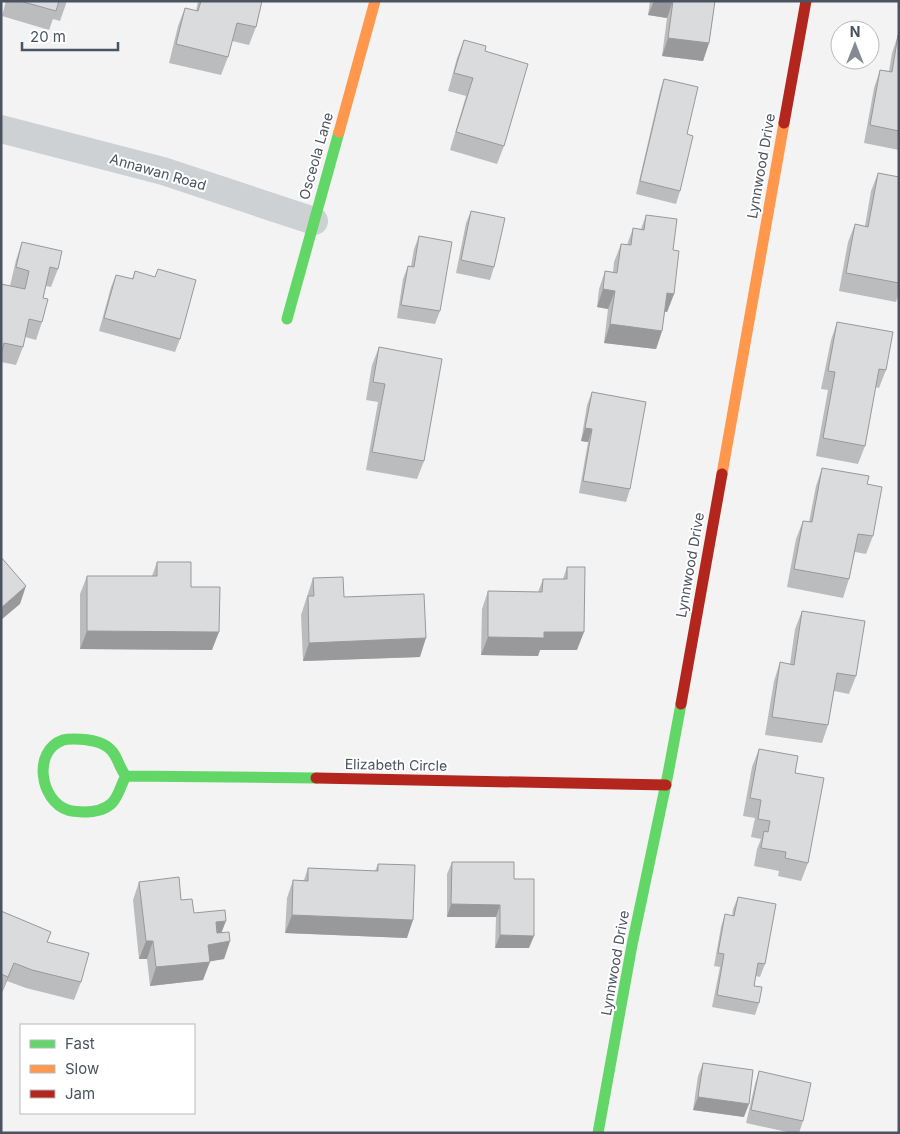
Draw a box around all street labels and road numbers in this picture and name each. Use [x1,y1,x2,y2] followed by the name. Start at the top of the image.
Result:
[295,110,336,201] street label: Osceola Lane
[743,112,778,220] street label: Lynnwood Drive
[108,150,208,193] street label: Annawan Road
[672,511,707,619] street label: Lynnwood Drive
[345,755,447,774] street label: Elizabeth Circle
[597,909,632,1017] street label: Lynnwood Drive

